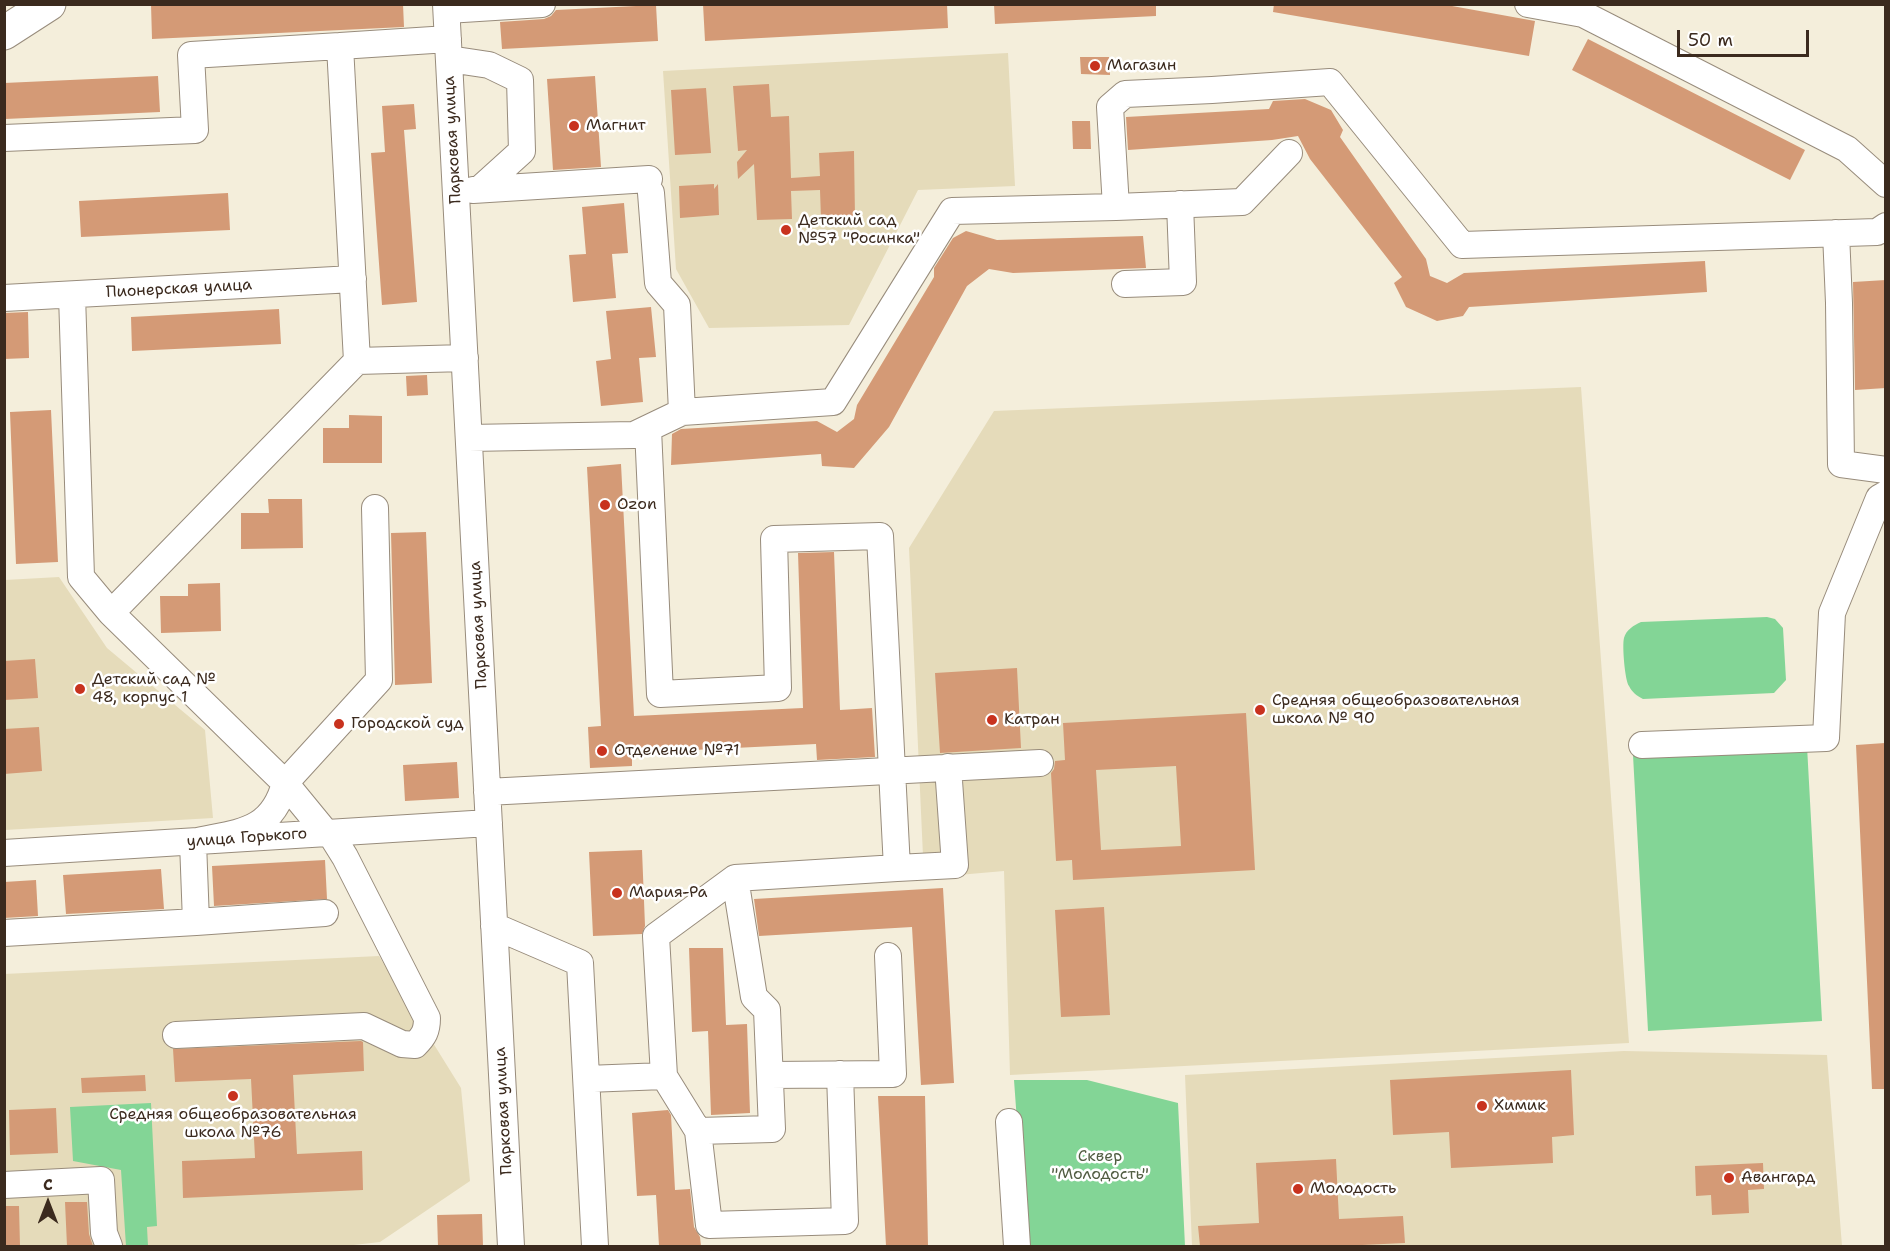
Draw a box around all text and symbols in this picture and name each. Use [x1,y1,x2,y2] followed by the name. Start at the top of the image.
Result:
[1680,18,1812,56] scale bar
[1688,28,1733,52] text: 50 m
[1107,56,1176,76] place label: Магазин
[1088,59,1102,73] marker: Магазин
[440,75,466,205] street label: Парковая улица
[586,116,646,136] place label: Магнит
[567,119,581,133] marker: Магнит
[798,211,920,249] place label: Детский сад №57 "Росинка"
[779,223,793,237] marker: Детский сад №57 "Росинка"
[105,276,253,302] street label: Пионерская улица
[617,495,657,515] place label: Ozon
[598,498,612,512] marker: Ozon
[466,560,492,690] street label: Парковая улица
[92,670,215,708] place label: Детский сад № 48, корпус 1
[73,682,87,696] marker: Детский сад № 48, корпус 1
[1272,691,1520,729] place label: Средняя общеобразовательная школа № 90
[1253,703,1267,717] marker: Средняя общеобразовательная школа № 90
[1004,710,1060,730] place label: Катран
[985,713,999,727] marker: Катран
[351,714,464,734] place label: Городской суд
[332,717,346,731] marker: Городской суд
[614,741,740,761] place label: Отделение №71
[595,744,609,758] marker: Отделение №71
[186,824,308,852] street label: улица Горького
[629,883,707,903] place label: Мария-Ра
[610,886,624,900] marker: Мария-Ра
[491,1046,517,1176] street label: Парковая улица
[226,1089,240,1103] marker: Средняя общеобразовательная школа №76
[1494,1096,1546,1116] place label: Химик
[1475,1099,1489,1113] marker: Химик
[109,1105,357,1143] place label: Средняя общеобразовательная школа №76
[1051,1147,1149,1185] park label: Сквер "Молодость"
[1741,1168,1815,1188] place label: Авангард
[1722,1171,1736,1185] marker: Авангард
[18,1173,78,1233] north arrow
[43,1174,53,1195] text: С
[1310,1179,1396,1199] place label: Молодость
[1291,1182,1305,1196] marker: Молодость

